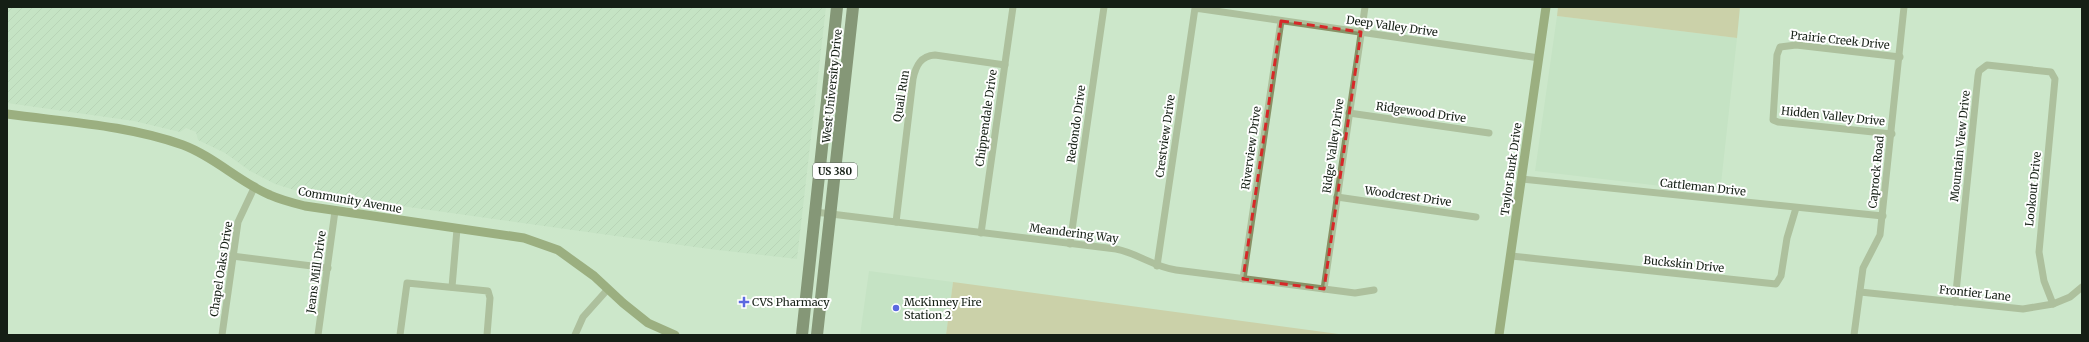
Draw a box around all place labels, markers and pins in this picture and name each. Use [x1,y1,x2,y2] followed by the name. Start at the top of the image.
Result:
[752,295,830,309] place label: CVS Pharmacy
[904,295,982,322] place label: McKinney Fire Station 2
[739,297,749,307] marker: CVS Pharmacy
[891,303,901,313] marker: McKinney Fire Station 2

